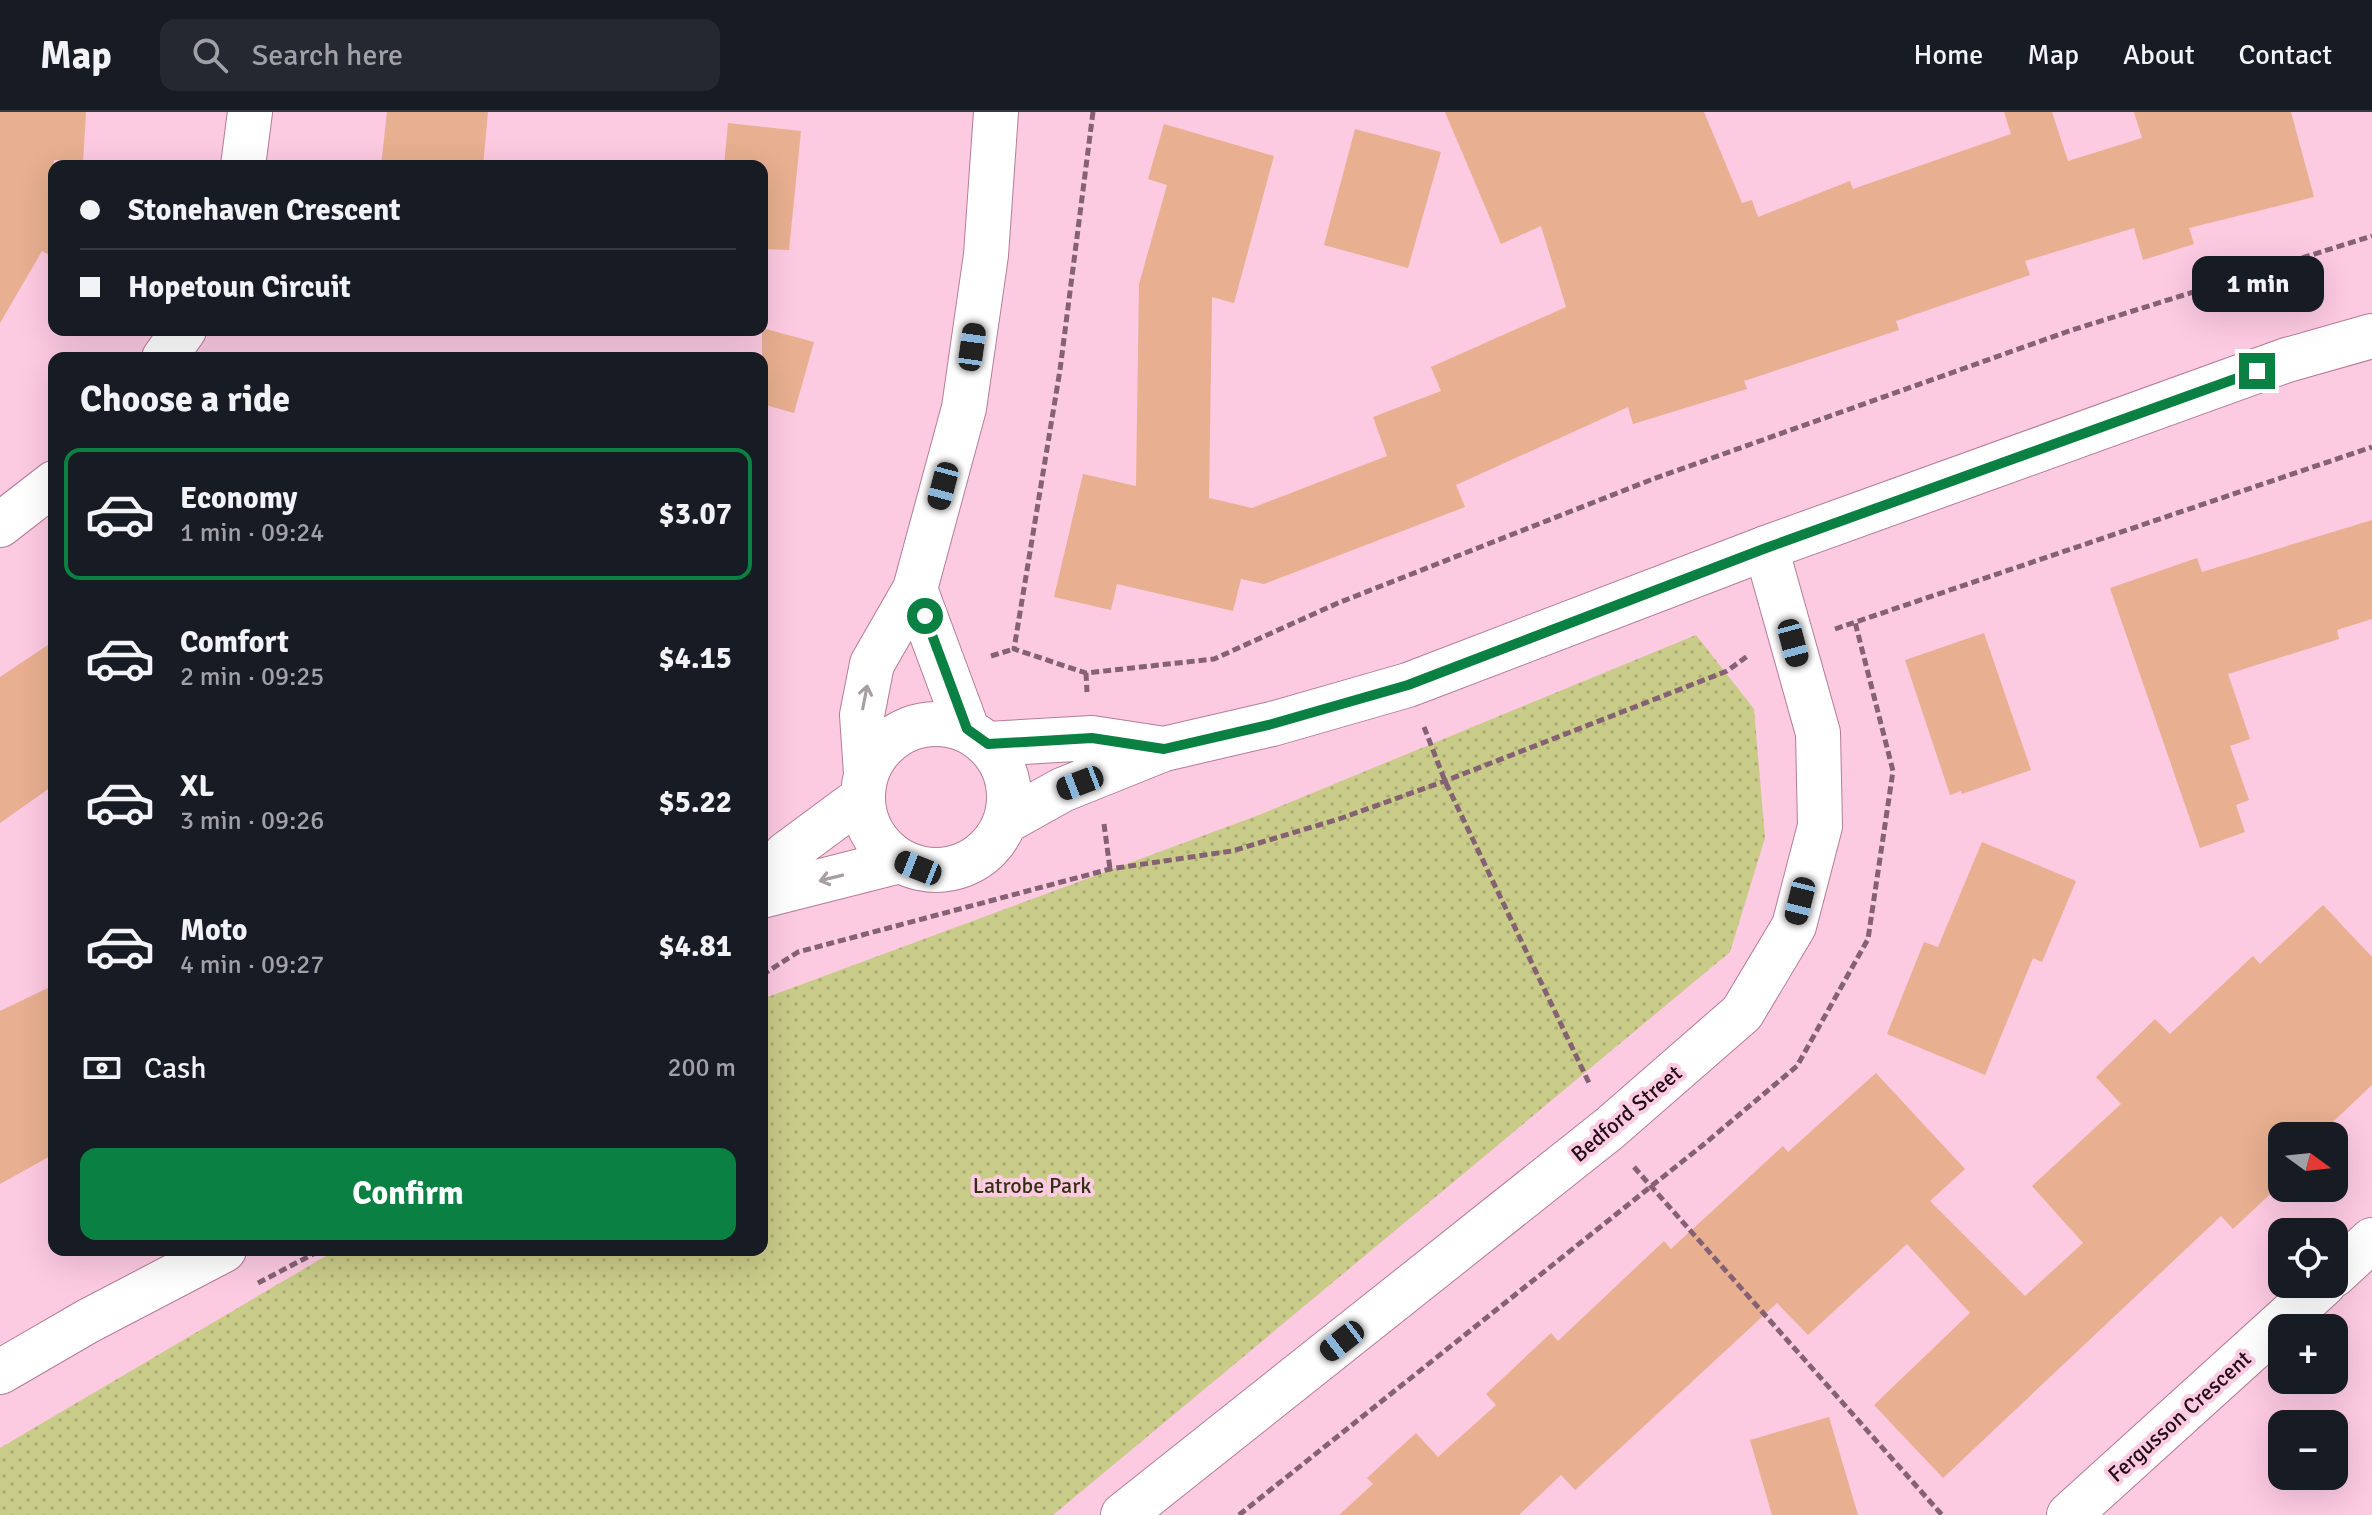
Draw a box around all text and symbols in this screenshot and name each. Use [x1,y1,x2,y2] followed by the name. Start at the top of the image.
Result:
[160,19,720,91] search box
[40,32,112,79] text: Map
[188,33,232,77] icon: search
[252,37,403,74] text: Search here
[1914,38,1983,72] text: Home
[2027,38,2079,72] text: Map
[2123,38,2195,72] text: About
[2239,38,2332,72] text: Contact
[128,192,401,229] text: Stonehaven Crescent
[2191,255,2323,311] callout: 1 min
[2227,268,2289,300] text: 1 min
[128,269,351,306] text: Hopetoun Circuit
[957,322,987,372] car
[2239,353,2275,389] route end
[80,377,290,422] text: Choose a ride
[925,460,961,512] car
[84,478,156,550] icon: car
[180,480,297,517] text: Economy
[659,496,732,533] text: $3.07
[180,517,324,549] text: 1 min · 09:24
[907,598,943,634] route start
[1775,617,1811,669] car
[84,622,156,694] icon: car
[180,624,289,661] text: Comfort
[659,640,732,677] text: $4.15
[180,661,324,693] text: 2 min · 09:25
[858,684,873,710] one-way arrow
[1053,763,1107,803] car
[84,766,156,838] icon: car
[180,768,214,805] text: XL
[659,784,732,821] text: $5.22
[180,805,324,837] text: 3 min · 09:26
[891,848,945,888] car
[818,872,844,887] one-way arrow
[1783,875,1817,927] car
[84,910,156,982] icon: car
[180,912,247,949] text: Moto
[659,928,732,965] text: $4.81
[180,949,324,981] text: 4 min · 09:27
[80,1046,124,1090] icon: cash
[144,1050,207,1087] text: Cash
[667,1052,736,1084] text: 200 m
[1565,1059,1687,1168] street label: Bedford Street
[2268,1122,2348,1202] north arrow
[2268,1122,2348,1490] map controls
[80,1148,736,1240] button: Confirm
[973,1172,1091,1199] park label: Latrobe Park
[2268,1218,2348,1298] button: locate
[2268,1314,2348,1394] button: +
[1316,1317,1368,1365] car
[2102,1345,2257,1488] street label: Fergusson Crescent
[2268,1410,2348,1490] button: −

